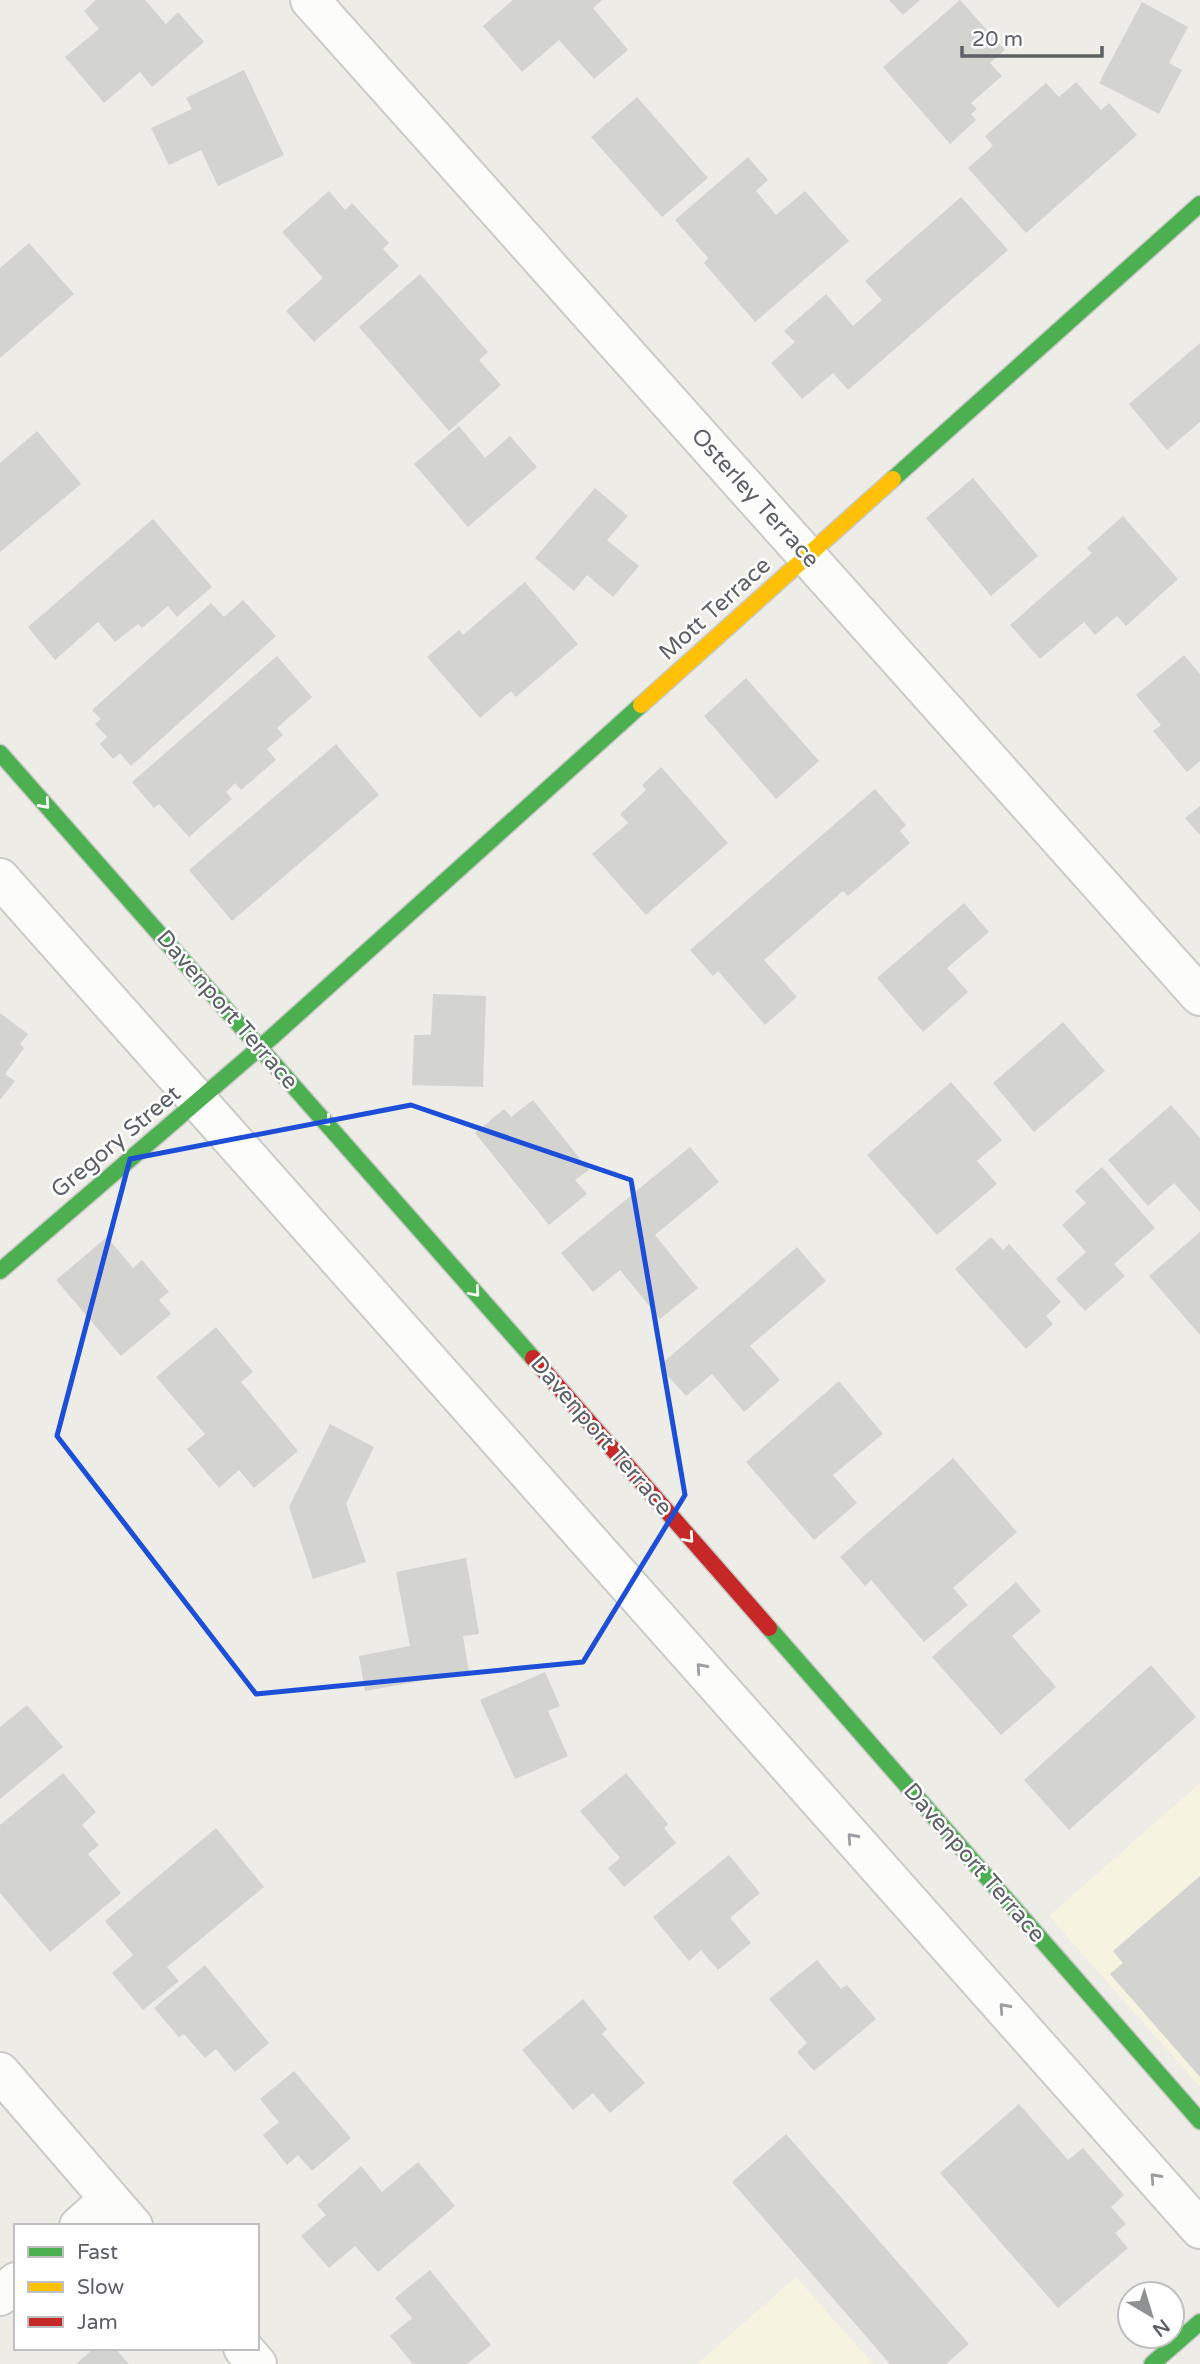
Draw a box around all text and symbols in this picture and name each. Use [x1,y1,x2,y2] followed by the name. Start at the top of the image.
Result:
[962,14,1102,58] scale bar
[972,27,1023,52] text: 20 m
[685,422,825,574] street label: Osterley Terrace
[653,552,777,666] street label: Mott Terrace
[37,795,49,808] one-way arrow
[150,925,304,1095] street label: Davenport Terrace
[46,1080,187,1204] street label: Gregory Street
[318,1113,330,1126] one-way arrow
[467,1284,479,1297] one-way arrow
[524,1351,678,1521] street label: Davenport Terrace
[681,1529,693,1542] one-way arrow
[697,1663,709,1676] one-way arrow
[897,1778,1051,1948] street label: Davenport Terrace
[848,1833,860,1846] one-way arrow
[999,2003,1012,2016] one-way arrow
[1151,2173,1163,2186] one-way arrow
[14,2224,259,2350] legend
[77,2240,118,2265] text: Fast
[77,2275,125,2300] text: Slow
[1116,2280,1186,2350] north arrow
[77,2310,118,2335] text: Jam
[1148,2314,1174,2341] text: N

